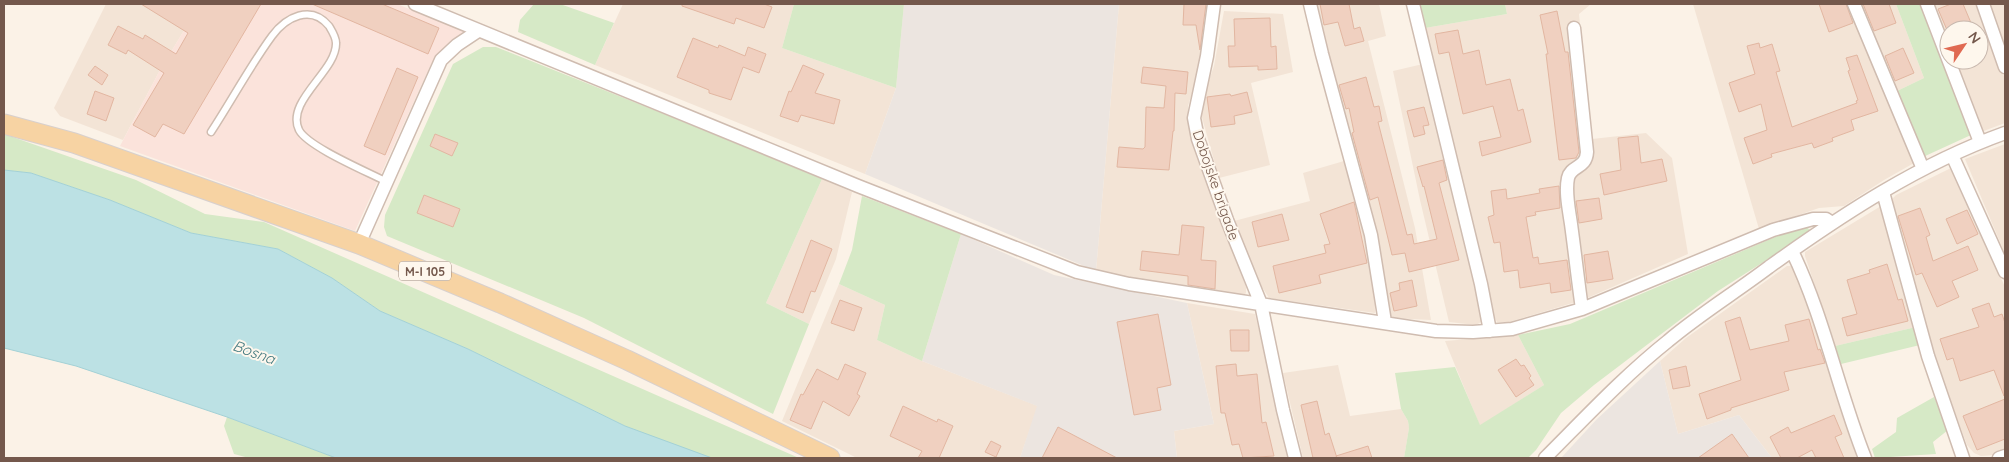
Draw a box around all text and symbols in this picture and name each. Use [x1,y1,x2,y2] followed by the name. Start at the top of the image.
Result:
[1939,20,1989,70] north arrow
[1964,28,1985,47] text: N
[1189,128,1243,242] street label: Dobojske brigade
[399,262,451,280] road number: M-I 105
[230,336,279,369] water label: Bosna

